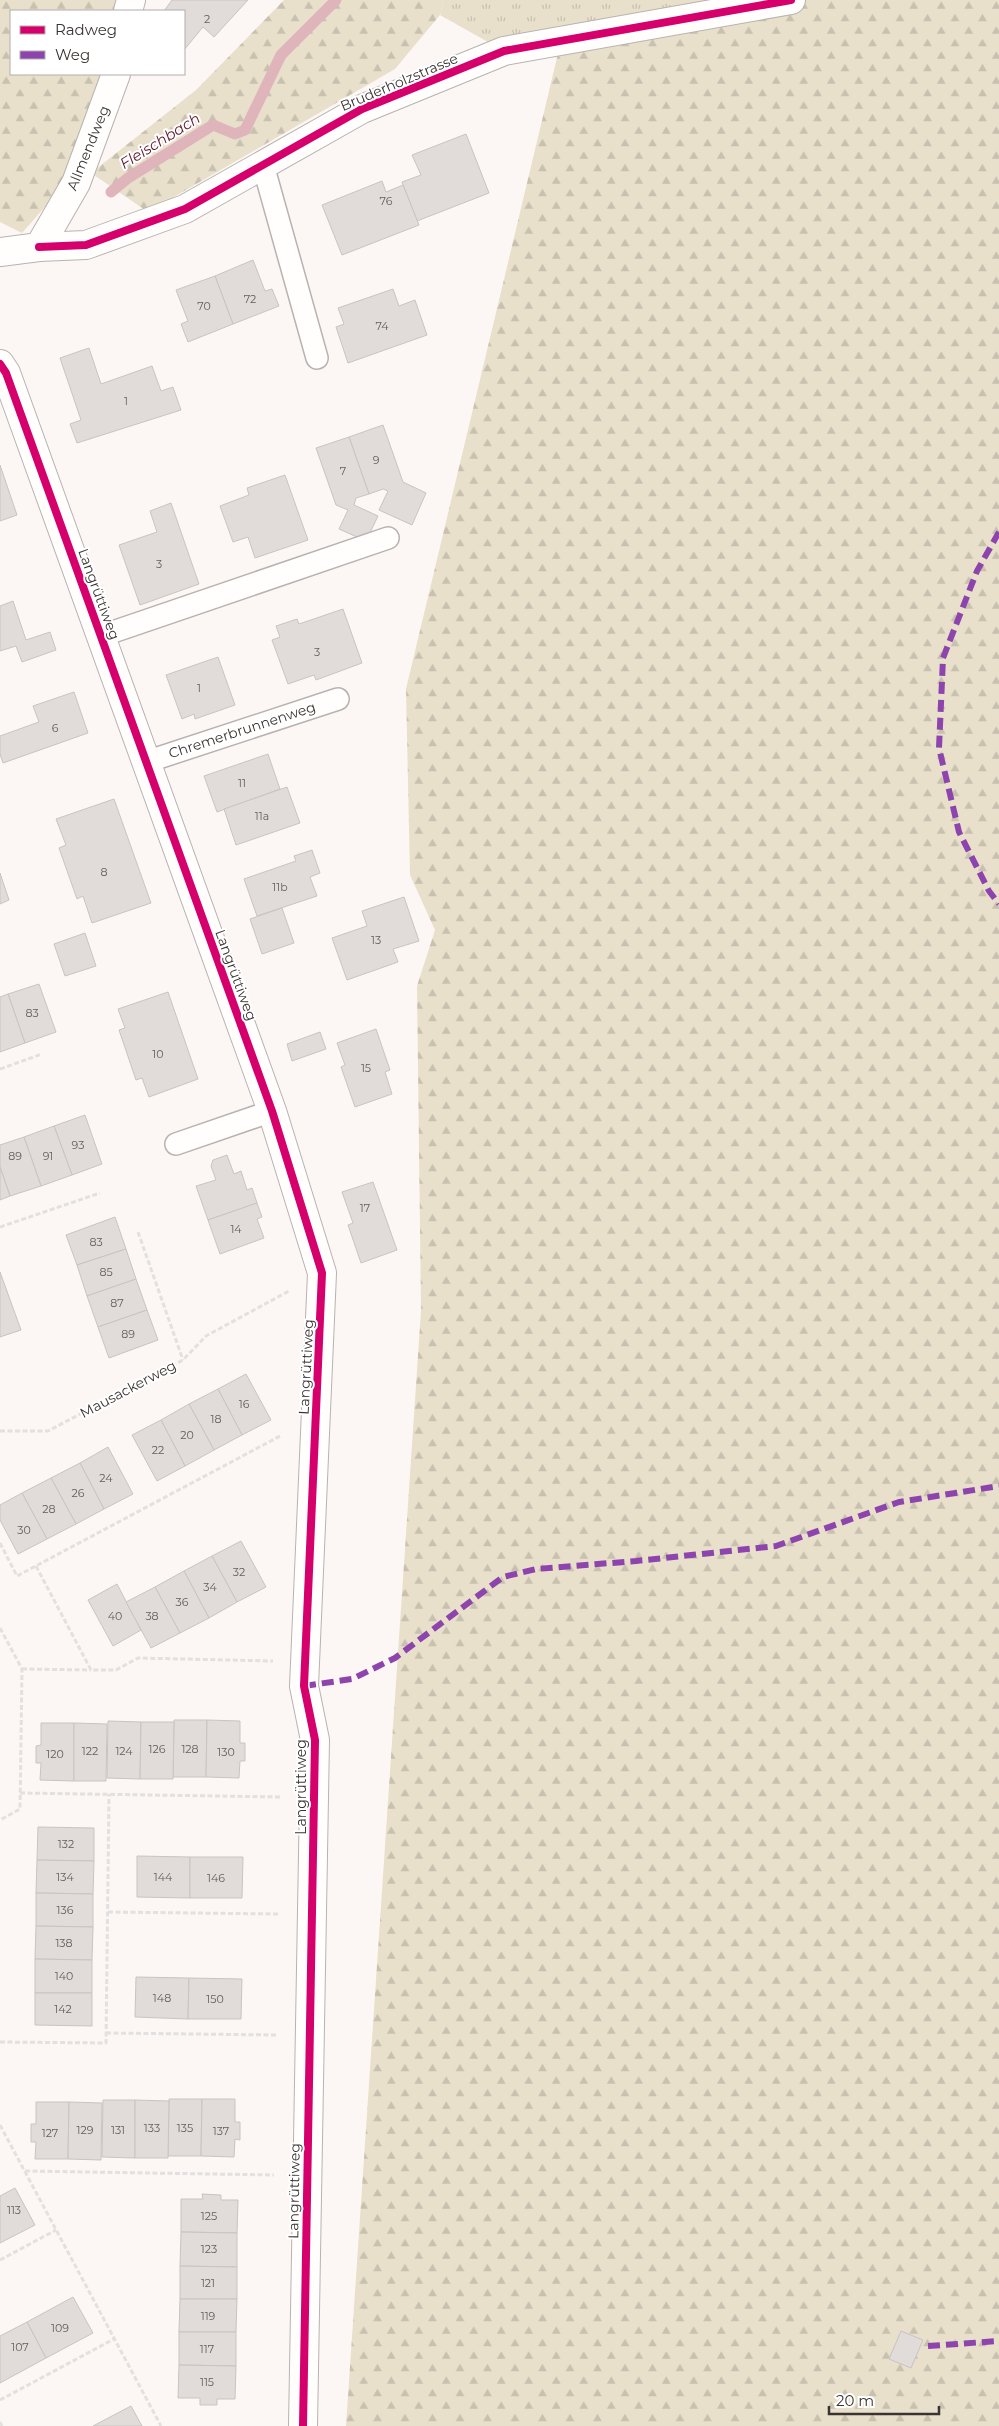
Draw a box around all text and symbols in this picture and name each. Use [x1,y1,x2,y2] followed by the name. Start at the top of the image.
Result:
[10,10,185,75] legend
[204,12,210,26] house number: 2
[55,20,117,39] text: Radweg
[55,45,90,64] text: Weg
[337,49,461,115] street label: Bruderholzstrasse
[63,103,113,193] street label: Allmendweg
[116,108,203,173] water label: Fleischbach
[380,194,393,208] house number: 76
[244,292,256,306] house number: 72
[197,299,211,313] house number: 70
[375,319,389,333] house number: 74
[124,394,128,408] house number: 1
[373,453,380,467] house number: 9
[340,464,346,478] house number: 7
[74,546,124,642] street label: Langrüttiweg
[156,557,162,571] house number: 3
[314,645,320,659] house number: 3
[197,681,201,695] house number: 1
[166,698,318,762] street label: Chremerbrunnenweg
[52,721,59,735] house number: 6
[238,776,246,790] house number: 11
[255,809,269,823] house number: 11a
[100,865,108,879] house number: 8
[272,880,288,894] house number: 11b
[211,927,261,1023] street label: Langrüttiweg
[371,933,381,947] house number: 13
[25,1006,39,1020] house number: 83
[152,1047,164,1061] house number: 10
[361,1061,371,1075] house number: 15
[72,1138,84,1152] house number: 93
[8,1149,22,1163] house number: 89
[43,1149,53,1163] house number: 91
[360,1201,370,1215] house number: 17
[230,1222,242,1236] house number: 14
[89,1235,103,1249] house number: 83
[99,1265,113,1279] house number: 85
[110,1296,124,1310] house number: 87
[295,1319,317,1415] street label: Langrüttiweg
[121,1327,135,1341] house number: 89
[77,1356,179,1422] street label: Mausackerweg
[239,1397,250,1411] house number: 16
[211,1412,222,1426] house number: 18
[180,1428,194,1442] house number: 20
[152,1443,164,1457] house number: 22
[99,1471,113,1485] house number: 24
[72,1486,85,1500] house number: 26
[42,1502,56,1516] house number: 28
[17,1523,31,1537] house number: 30
[233,1565,245,1579] house number: 32
[203,1580,217,1594] house number: 34
[176,1595,189,1609] house number: 36
[108,1609,122,1623] house number: 40
[145,1609,159,1623] house number: 38
[292,1739,310,1835] street label: Langrüttiweg
[149,1742,166,1756] house number: 126
[181,1742,199,1756] house number: 128
[82,1744,98,1758] house number: 122
[115,1744,133,1758] house number: 124
[217,1745,235,1759] house number: 130
[46,1747,64,1761] house number: 120
[58,1837,74,1851] house number: 132
[56,1870,74,1884] house number: 134
[154,1870,173,1884] house number: 144
[207,1871,225,1885] house number: 146
[57,1903,74,1917] house number: 136
[55,1936,73,1950] house number: 138
[55,1969,73,1983] house number: 140
[153,1991,171,2005] house number: 148
[206,1992,224,2006] house number: 150
[54,2002,72,2016] house number: 142
[144,2121,160,2135] house number: 133
[177,2121,193,2135] house number: 135
[77,2123,94,2137] house number: 129
[111,2123,125,2137] house number: 131
[213,2124,229,2138] house number: 137
[42,2126,58,2140] house number: 127
[284,2143,304,2239] street label: Langrüttiweg
[7,2203,21,2217] house number: 113
[201,2209,217,2223] house number: 125
[201,2242,217,2256] house number: 123
[201,2276,215,2290] house number: 121
[201,2309,216,2323] house number: 119
[51,2321,69,2335] house number: 109
[11,2340,29,2354] house number: 107
[200,2342,214,2356] house number: 117
[200,2375,214,2389] house number: 115
[829,2384,939,2416] scale bar
[836,2391,874,2410] text: 20 m

